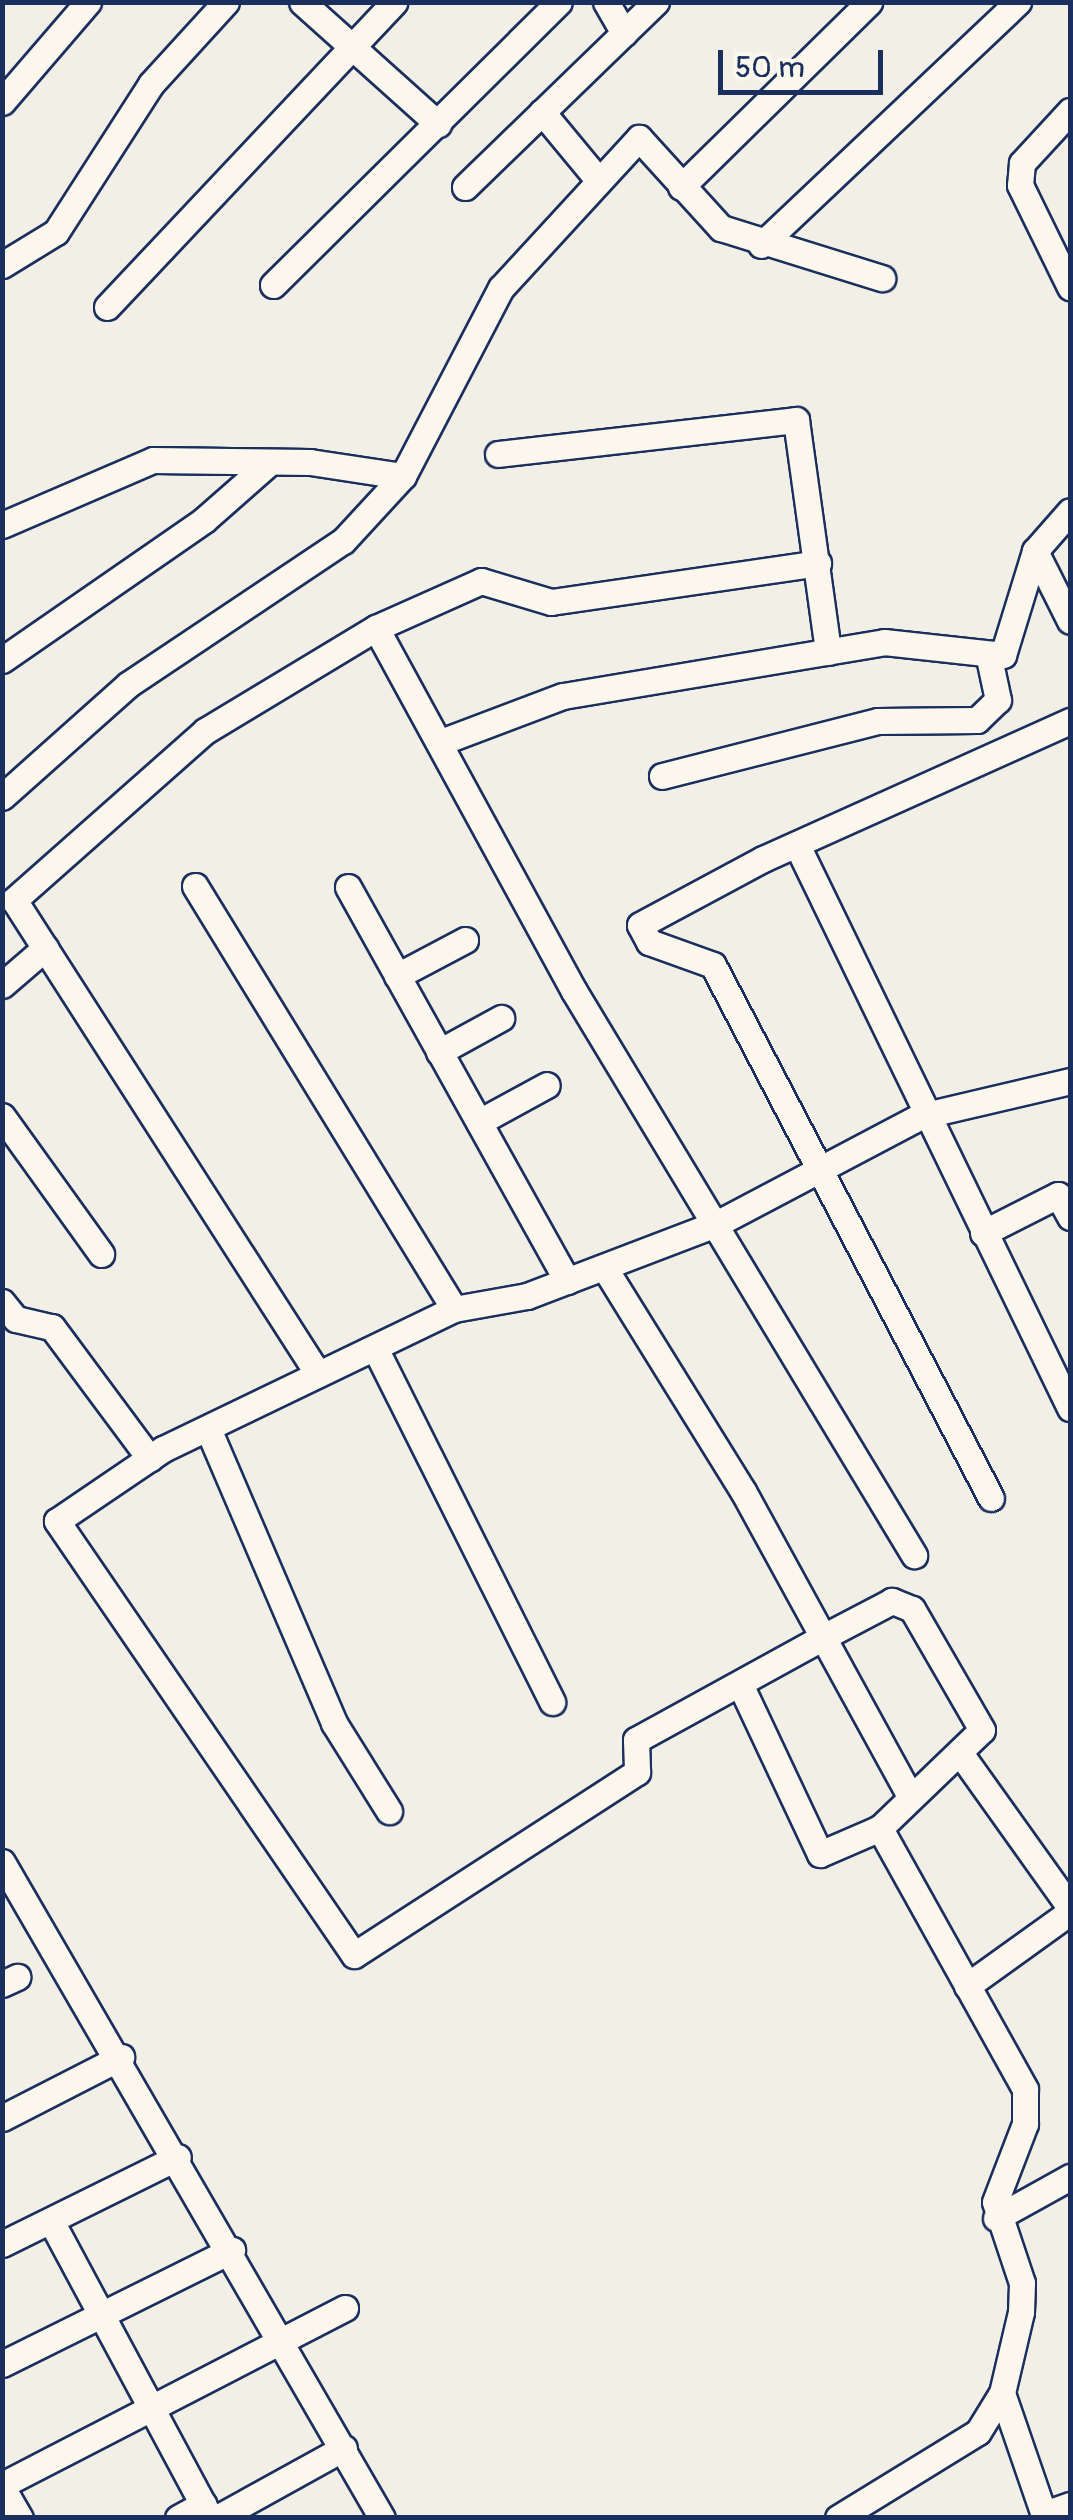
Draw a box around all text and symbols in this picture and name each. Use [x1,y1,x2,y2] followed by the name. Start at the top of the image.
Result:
[723,30,888,92] scale bar
[735,49,805,86] text: 50 m

